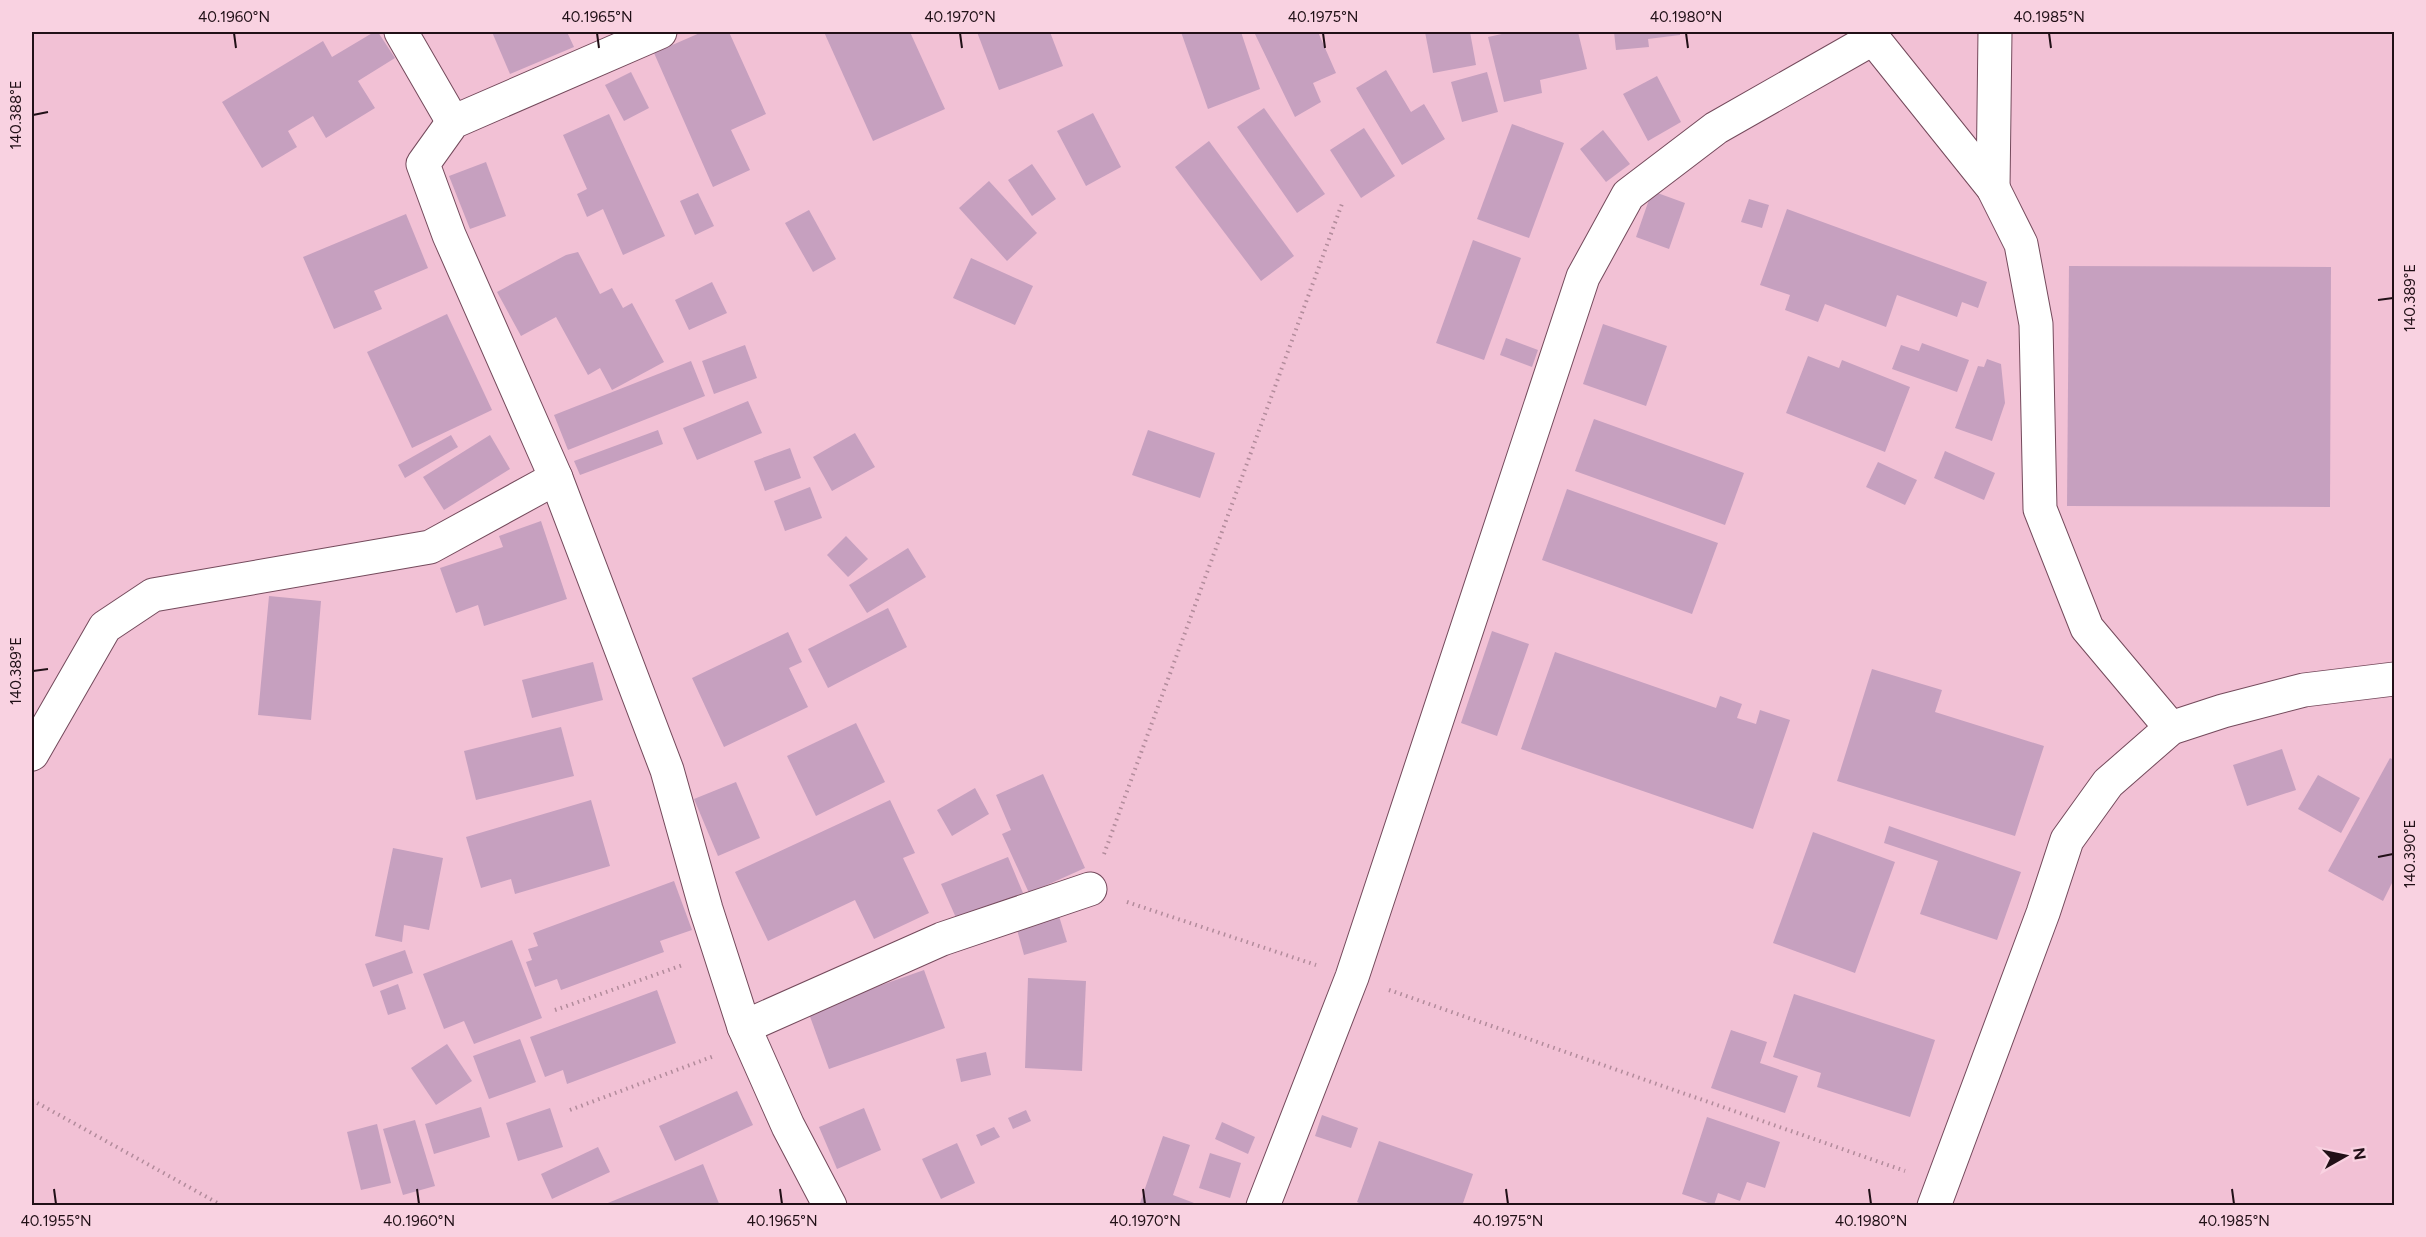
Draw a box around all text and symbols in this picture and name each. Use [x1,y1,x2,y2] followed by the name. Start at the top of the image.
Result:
[198,8,270,26] text: 40.1960°N
[562,8,633,26] text: 40.1965°N
[924,8,996,26] text: 40.1970°N
[1288,8,1358,26] text: 40.1975°N
[1650,8,1722,26] text: 40.1980°N
[2013,8,2085,26] text: 40.1985°N
[7,80,25,150] text: 140.388°E
[2401,264,2419,332] text: 140.389°E
[7,637,25,705] text: 140.389°E
[2401,820,2419,888] text: 140.390°E
[2315,1126,2375,1186] north arrow
[2349,1146,2370,1161] text: N
[20,1212,92,1230] text: 40.1955°N
[383,1212,455,1230] text: 40.1960°N
[747,1212,818,1230] text: 40.1965°N
[1109,1212,1181,1230] text: 40.1970°N
[1473,1212,1543,1230] text: 40.1975°N
[1835,1212,1907,1230] text: 40.1980°N
[2198,1212,2270,1230] text: 40.1985°N

